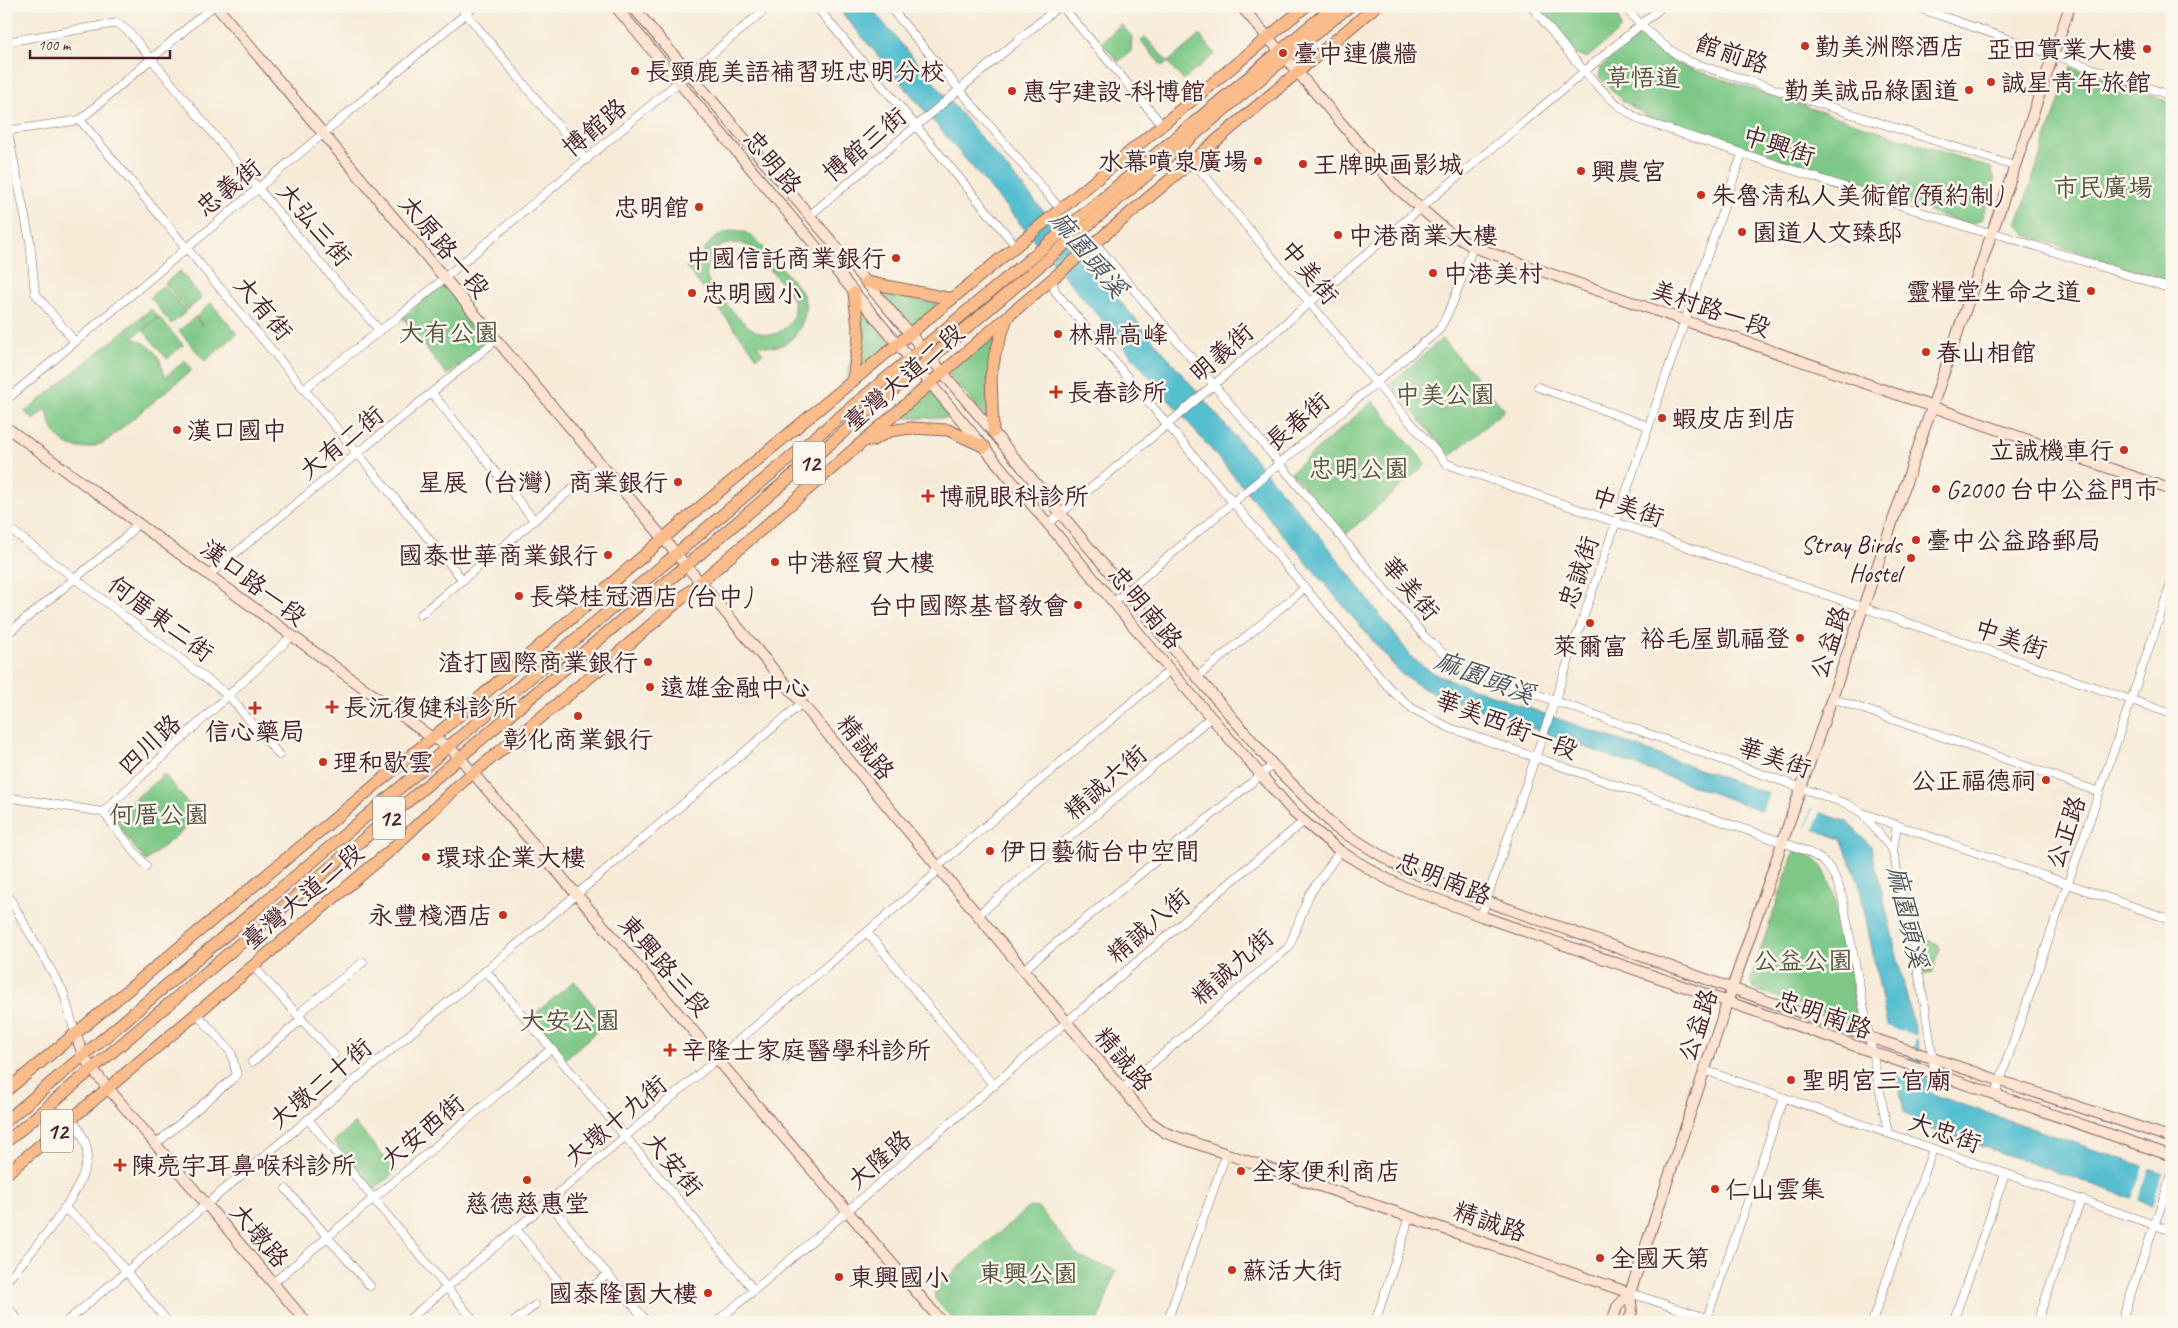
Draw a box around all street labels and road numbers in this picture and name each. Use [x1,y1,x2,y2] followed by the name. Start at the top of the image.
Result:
[1691,27,1772,81] street label: 館前路
[556,91,634,164] street label: 博館路
[816,100,913,189] street label: 博館三街
[1738,119,1819,173] street label: 中興街
[736,124,809,202] street label: 忠明路
[189,152,268,224] street label: 忠義街
[270,176,359,273] street label: 大弘三街
[392,188,497,305] street label: 太原路一段
[1273,234,1346,312] street label: 中美街
[227,270,300,348] street label: 大有街
[1646,273,1775,344] street label: 美村路一段
[837,316,971,439] street label: 臺灣大道二段
[1183,316,1260,389] street label: 明義街
[1259,385,1337,458] street label: 長春街
[293,399,391,487] street label: 大有二街
[793,442,825,484] road number: 12
[1587,480,1668,534] street label: 中美街
[194,532,313,633] street label: 漢口路一段
[1552,532,1606,613] street label: 忠誠街
[1374,550,1447,628] street label: 華美街
[1101,559,1190,656] street label: 忠明南路
[101,568,220,669] street label: 何厝東二街
[1803,602,1857,683] street label: 公益路
[1970,612,2051,666] street label: 中美街
[1431,683,1582,767] street label: 華美西街一段
[111,707,188,782] street label: 四川路
[829,708,901,787] street label: 精誠路
[1734,731,1815,785] street label: 華美街
[1057,738,1154,828] street label: 精誠六街
[2039,792,2093,873] street label: 公正路
[373,796,405,840] road number: 12
[235,836,370,957] street label: 臺灣大道二段
[1391,845,1496,912] street label: 忠明南路
[1100,881,1197,971] street label: 精誠八街
[611,908,717,1023] street label: 東興路三段
[1185,921,1281,1012] street label: 精誠九街
[1771,984,1876,1046] street label: 忠明南路
[1671,985,1725,1066] street label: 公益路
[1087,1021,1160,1099] street label: 精誠路
[262,1031,379,1136] street label: 大墩二十街
[557,1068,674,1173] street label: 大墩十九街
[374,1087,471,1176] street label: 大安西街
[1904,1106,1985,1160] street label: 大忠街
[41,1110,73,1152] road number: 12
[841,1123,918,1196] street label: 大隆路
[637,1126,710,1204] street label: 大安街
[1449,1195,1530,1249] street label: 精誠路
[223,1197,296,1275] street label: 大墩路

